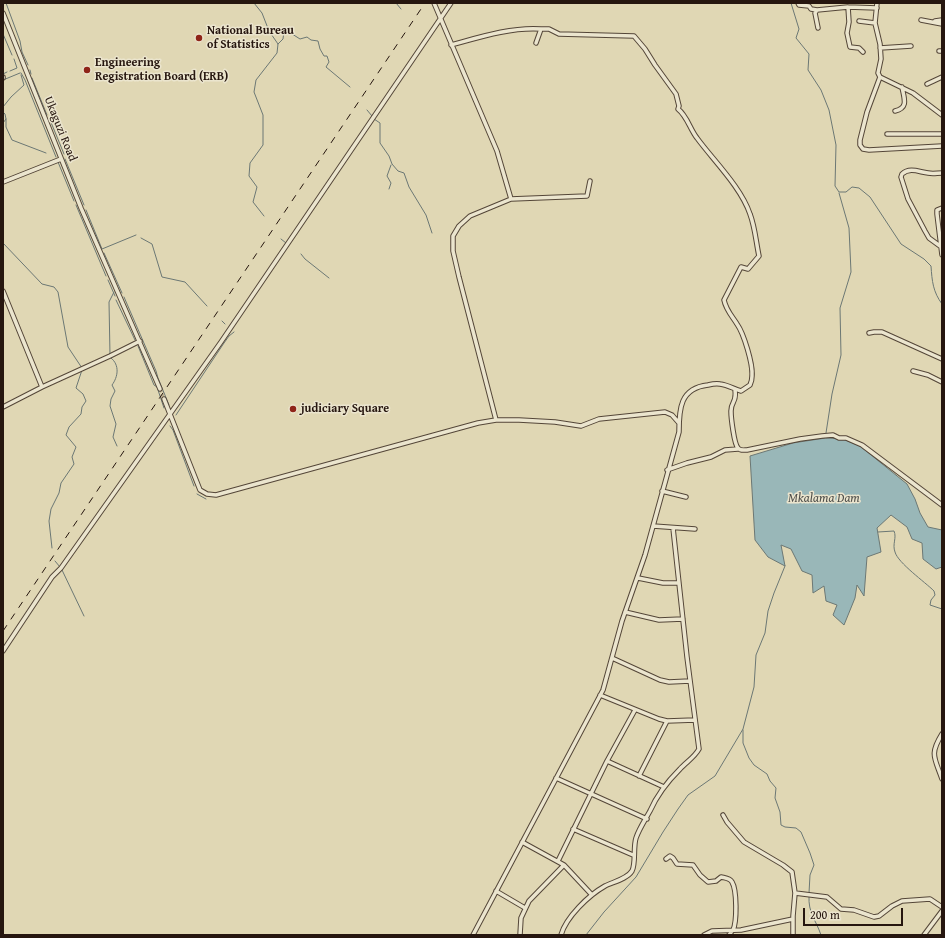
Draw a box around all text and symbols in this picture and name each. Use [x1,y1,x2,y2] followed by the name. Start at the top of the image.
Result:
[207,24,294,52] place label: National Bureau of Statistics
[194,33,204,43] marker: National Bureau of Statistics
[95,56,228,84] place label: Engineering Registration Board (ERB)
[82,65,92,75] marker: Engineering Registration Board (ERB)
[40,95,80,163] street label: Ukaguzi Road
[301,402,389,416] place label: judiciary Square
[288,404,298,414] marker: judiciary Square
[788,491,860,507] water label: Mkalama Dam
[805,900,905,926] scale bar
[810,906,840,923] text: 200 m

